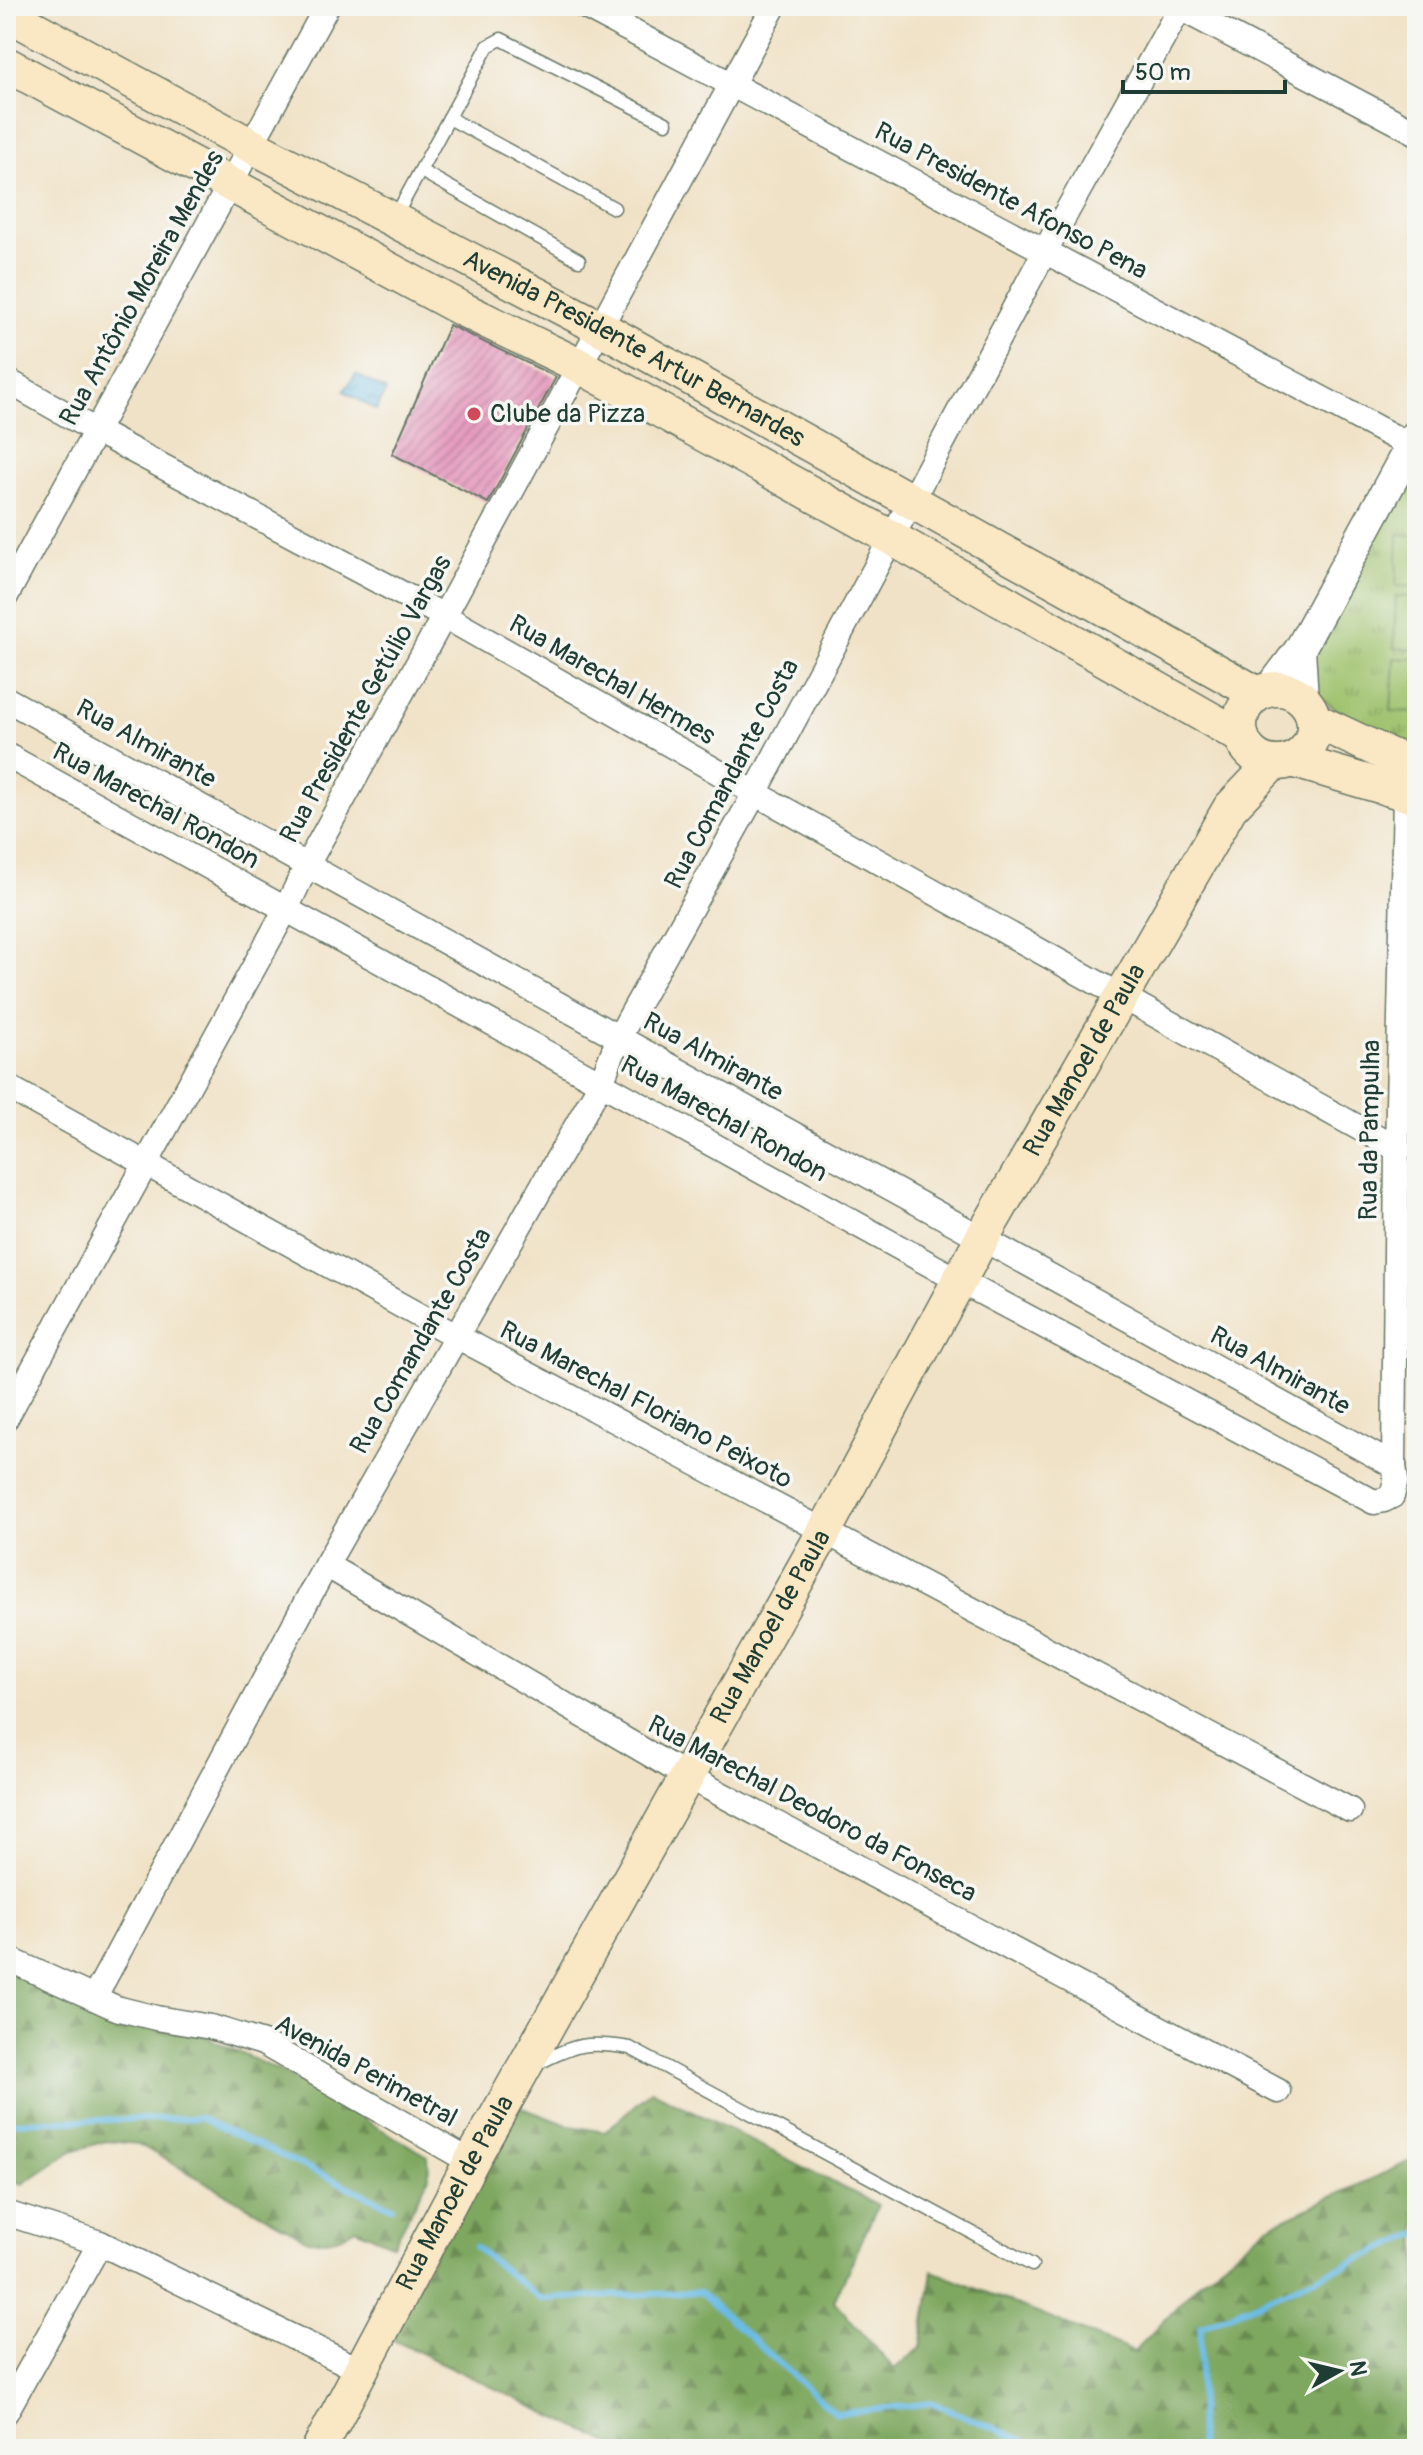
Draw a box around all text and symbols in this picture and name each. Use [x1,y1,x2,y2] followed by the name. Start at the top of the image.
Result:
[1123,44,1285,94] scale bar
[1135,58,1191,87] text: 50 m
[869,115,1153,287] street label: Rua Presidente Afonso Pena
[53,144,231,431] street label: Rua Antônio Moreira Mendes
[458,243,811,455] street label: Avenida Presidente Artur Bernardes
[490,398,645,430] place label: Clube da Pizza
[465,405,483,423] marker: Clube da Pizza
[273,549,459,849] street label: Rua Presidente Getúlio Vargas
[503,608,721,752] street label: Rua Marechal Hermes
[658,654,806,894] street label: Rua Comandante Costa
[70,692,222,796] street label: Rua Almirante
[47,736,265,876] street label: Rua Marechal Rondon
[1016,958,1153,1162] street label: Rua Manoel de Paula
[637,1005,789,1109] street label: Rua Almirante
[1352,1039,1388,1221] street label: Rua da Pampulha
[615,1049,833,1189] street label: Rua Marechal Rondon
[343,1222,499,1460] street label: Rua Comandante Costa
[494,1314,798,1496] street label: Rua Marechal Floriano Peixoto
[1204,1319,1356,1423] street label: Rua Almirante
[704,1524,838,1730] street label: Rua Manoel de Paula
[642,1709,982,1909] street label: Rua Marechal Deodoro da Fonseca
[269,2008,463,2134] street label: Avenida Perimetral
[390,2090,521,2296] street label: Rua Manoel de Paula
[1299,2331,1379,2411] north arrow
[1343,2359,1373,2378] text: N

